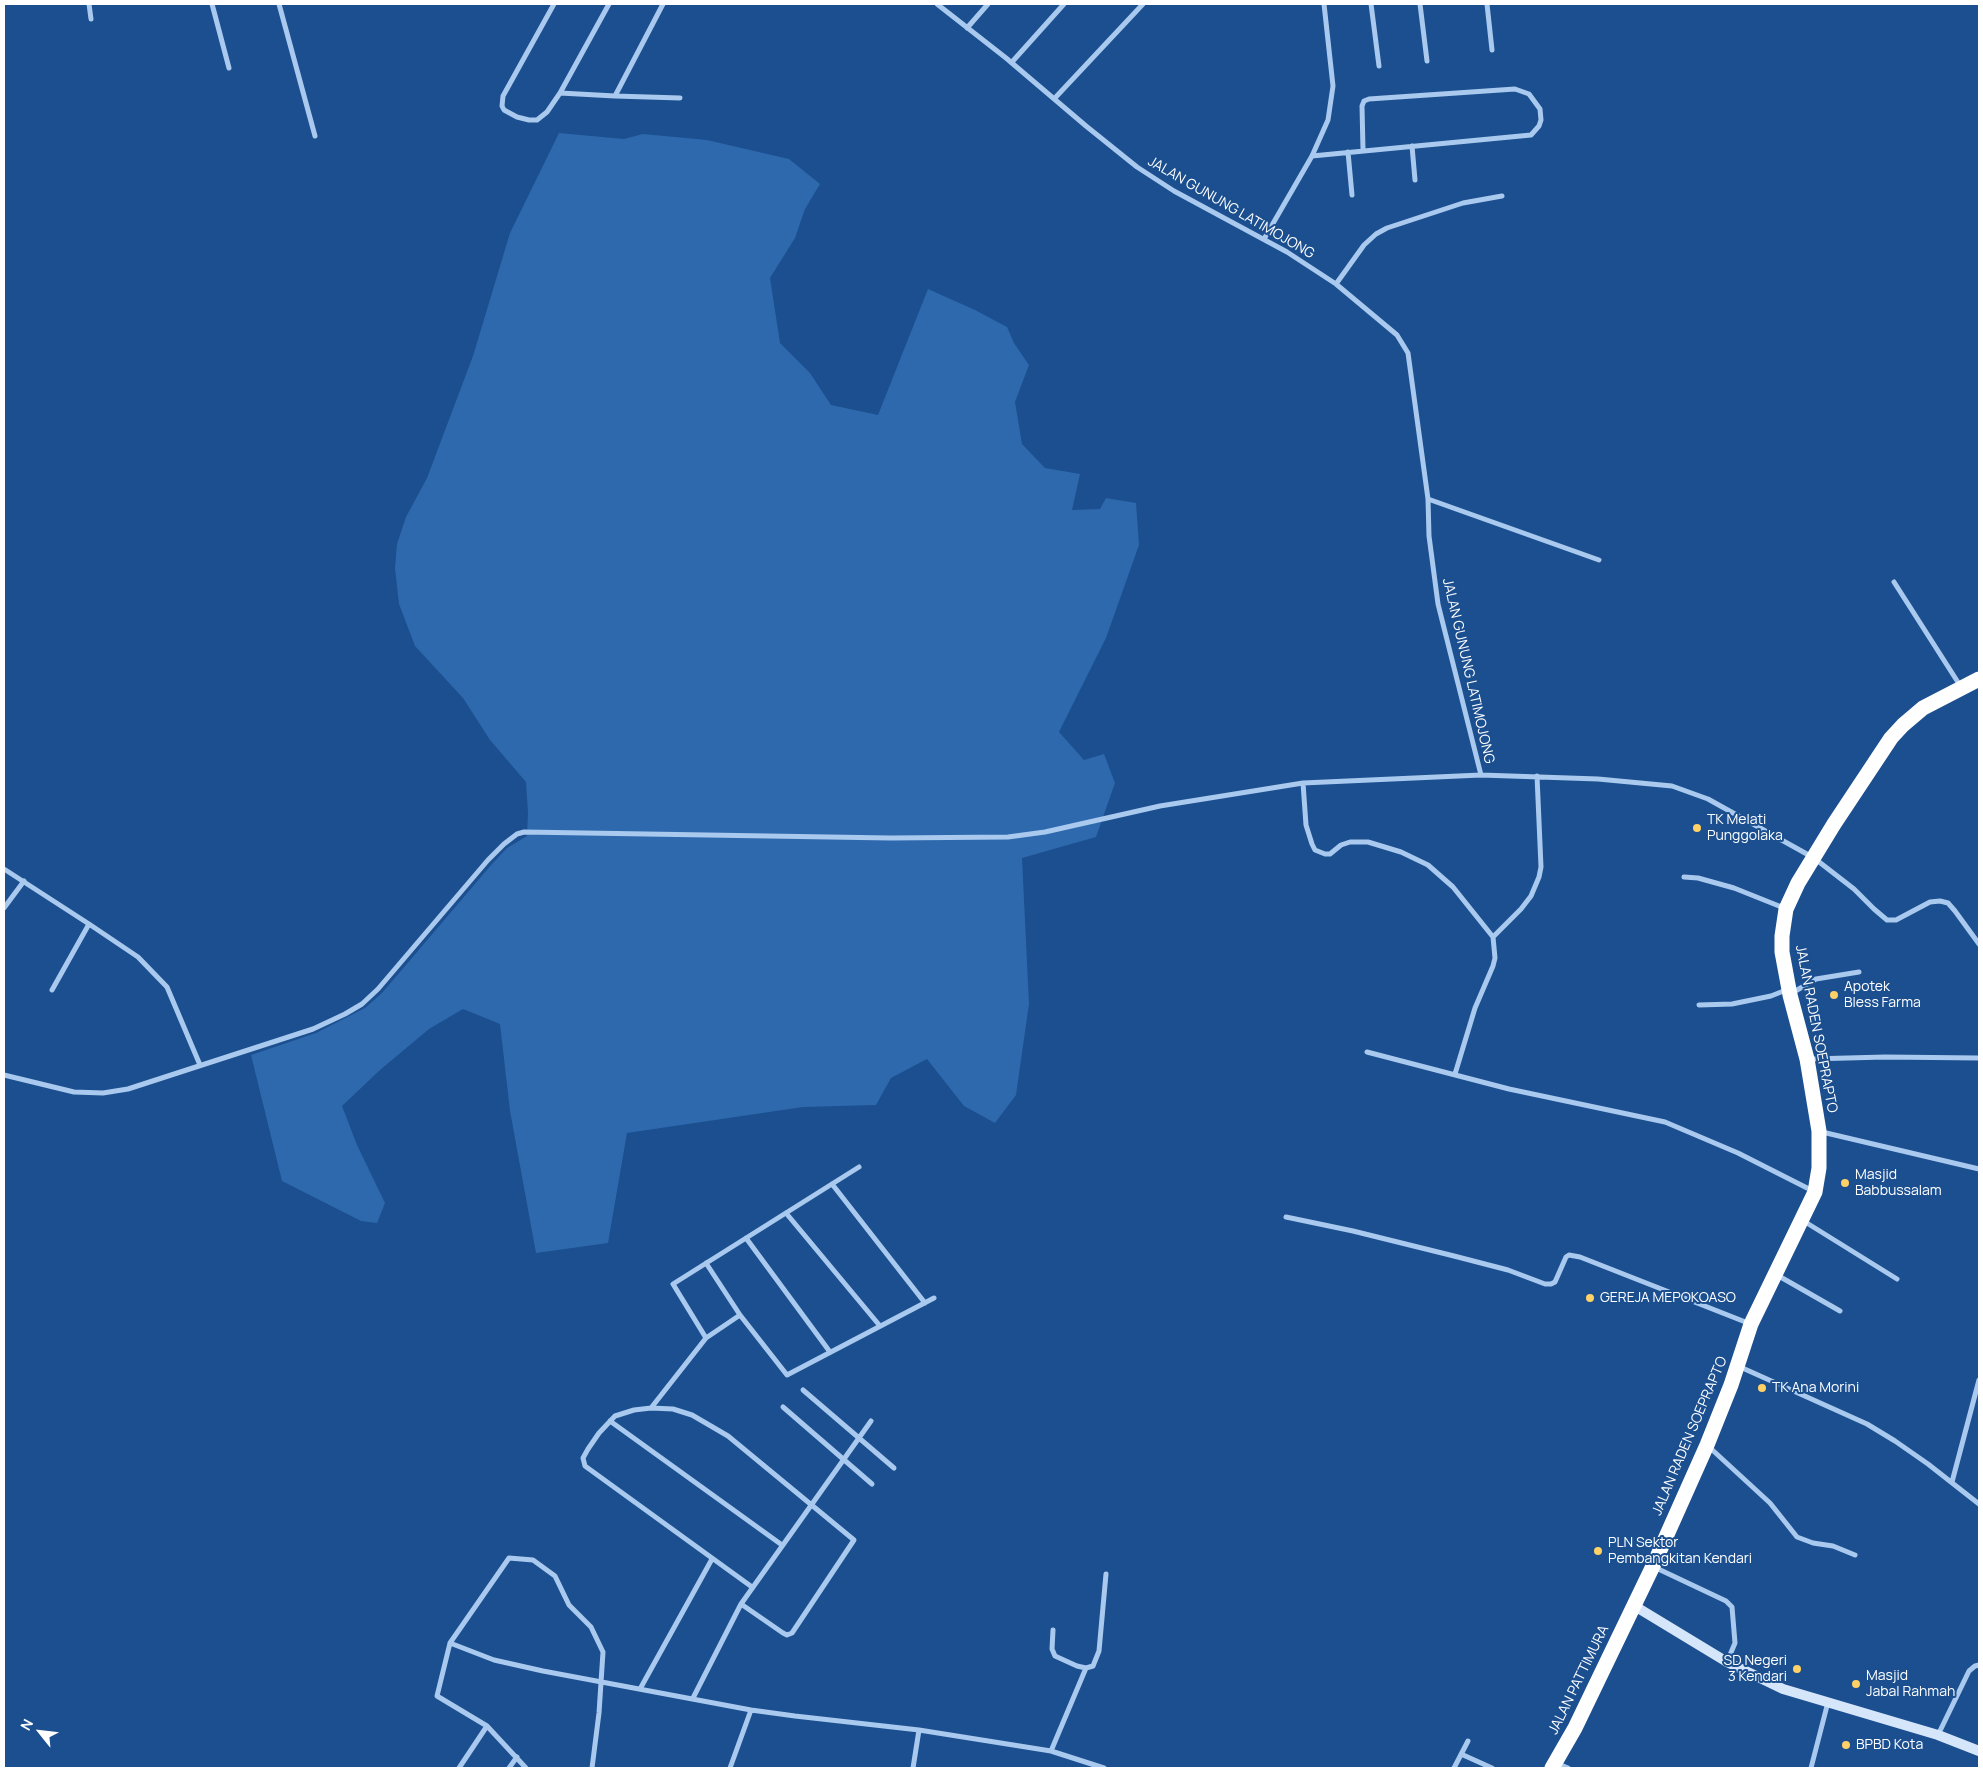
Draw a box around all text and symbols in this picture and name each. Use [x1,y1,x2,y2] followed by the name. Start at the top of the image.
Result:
[1145,153,1317,263] street label: JALAN GUNUNG LATIMOJONG
[1438,577,1498,765] street label: JALAN GUNUNG LATIMOJONG
[1707,812,1783,844] place label: TK Melati Punggolaka
[1691,822,1703,834] marker: TK Melati Punggolaka
[1791,944,1841,1114] street label: JALAN RADEN SOEPRAPTO
[1844,979,1921,1012] place label: Apotek Bless Farma
[1828,989,1840,1001] marker: Apotek Bless Farma
[1855,1167,1942,1200] place label: Masjid Babbussalam
[1839,1177,1851,1189] marker: Masjid Babbussalam
[1600,1290,1736,1306] place label: GEREJA MEPOKOASO
[1584,1292,1596,1304] marker: GEREJA MEPOKOASO
[1649,1354,1731,1518] street label: JALAN RADEN SOEPRAPTO
[1772,1380,1859,1396] place label: TK Ana Morini
[1756,1382,1768,1394] marker: TK Ana Morini
[1608,1535,1752,1568] place label: PLN Sektor Pembangkitan Kendari
[1592,1545,1604,1557] marker: PLN Sektor Pembangkitan Kendari
[1545,1623,1613,1737] street label: JALAN PATTIMURA
[1724,1653,1787,1685] place label: SD Negeri 3 Kendari
[1791,1663,1803,1675] marker: SD Negeri 3 Kendari
[1866,1668,1955,1700] place label: Masjid Jabal Rahmah
[1850,1678,1862,1690] marker: Masjid Jabal Rahmah
[15,1707,65,1757] north arrow
[16,1715,37,1733] text: N
[1856,1737,1923,1753] place label: BPBD Kota
[1840,1739,1852,1751] marker: BPBD Kota

